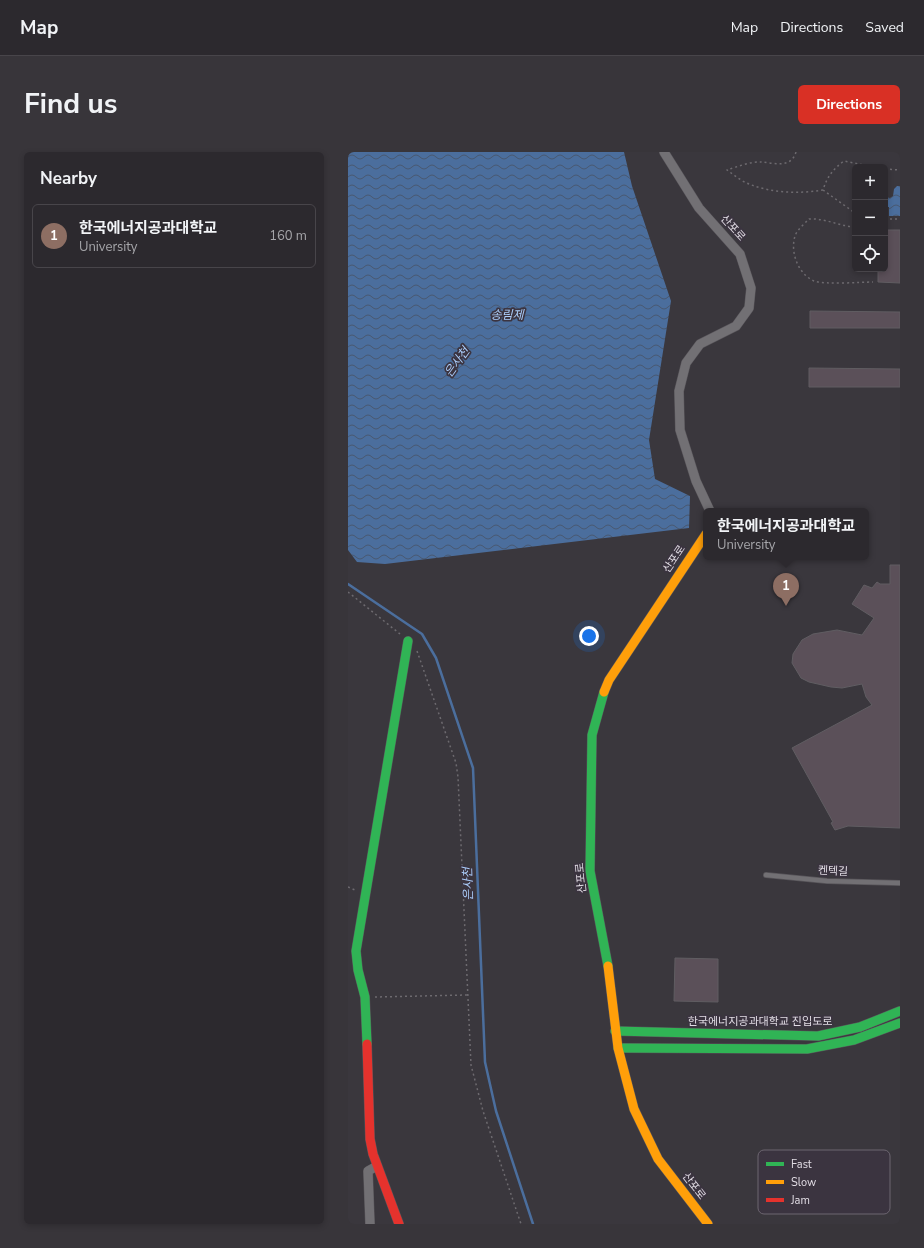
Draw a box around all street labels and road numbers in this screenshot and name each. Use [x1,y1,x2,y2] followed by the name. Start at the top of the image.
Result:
[717,212,749,244] street label: 산포로
[659,542,689,576] street label: 산포로
[572,862,590,894] street label: 산포로
[817,863,849,879] street label: 켄텍길
[688,1014,832,1029] street label: 한국에너지공과대학교 진입도로
[679,1169,709,1203] street label: 산포로

